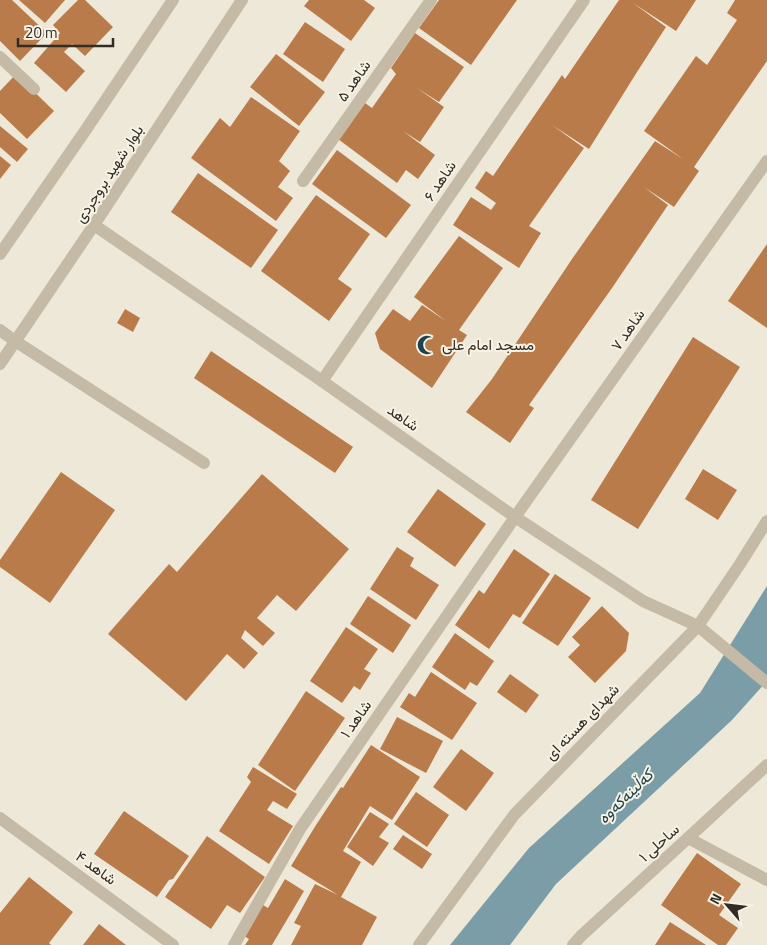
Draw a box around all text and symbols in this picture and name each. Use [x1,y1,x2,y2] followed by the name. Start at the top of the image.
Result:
[18,15,112,47] scale bar
[25,21,58,44] text: 20 m
[331,55,376,106] street label: شاهد ۵
[68,120,149,227] street label: بلوار شهید بروجردی
[418,156,462,206] street label: شاهد ۶
[605,304,650,355] street label: شاهد ۷
[442,333,534,356] place label: مسجد امام علی
[416,334,438,356] mosque icon: مسجد امام علی
[383,398,424,437] street label: شاهد
[539,678,624,765] street label: شهدای هسته ای
[334,695,377,742] street label: شاهد ۱
[592,761,660,829] water label: کەڵینەکەوە
[633,818,684,867] street label: ساحلی ۱
[71,845,122,891] street label: شاهد ۴
[702,880,752,930] north arrow
[704,889,727,908] text: N

